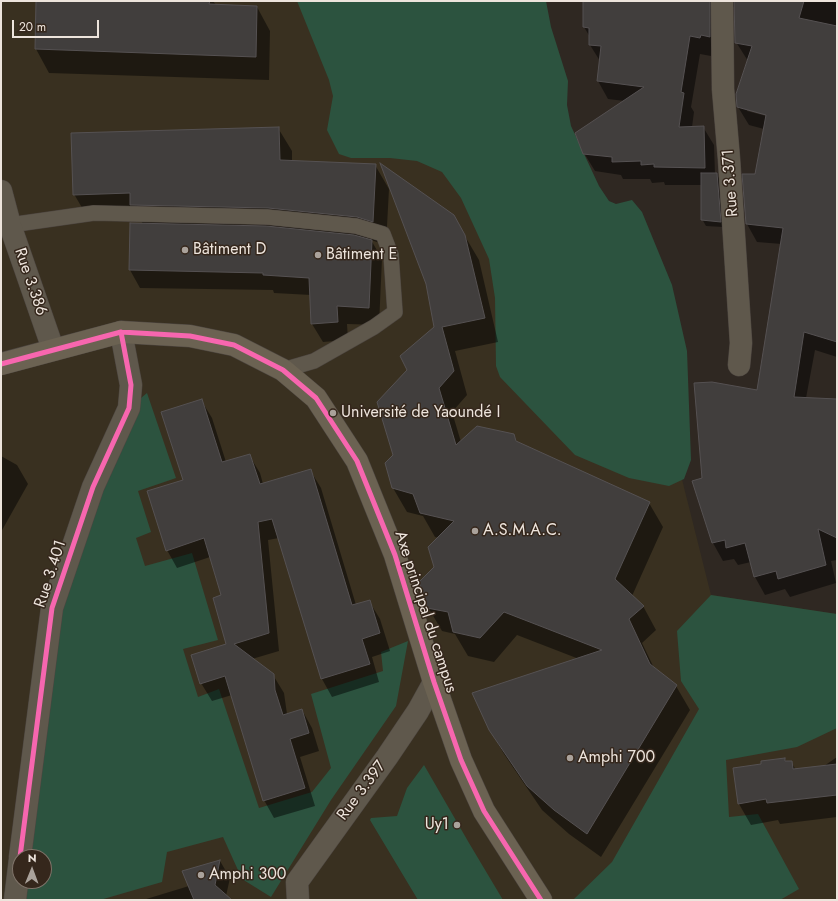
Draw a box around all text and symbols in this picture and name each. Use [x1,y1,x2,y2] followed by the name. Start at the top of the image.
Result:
[14,12,101,38] scale bar
[19,18,46,36] text: 20 m
[719,149,743,217] street label: Rue 3.371
[193,240,266,260] place label: Bâtiment D
[180,245,190,255] marker: Bâtiment D
[326,245,397,265] place label: Bâtiment E
[9,246,51,318] street label: Rue 3.386
[313,250,323,260] marker: Bâtiment E
[341,403,500,423] place label: Université de Yaoundé I
[328,408,338,418] marker: Université de Yaoundé I
[483,521,562,541] place label: A.S.M.A.C.
[470,526,480,536] marker: A.S.M.A.C.
[390,529,460,695] street label: Axe principal du campus
[31,538,71,610] street label: Rue 3.401
[578,748,655,768] place label: Amphi 700
[565,753,575,763] marker: Amphi 700
[333,757,391,825] street label: Rue 3.397
[425,815,449,835] place label: Uy1
[452,820,462,830] marker: Uy1
[12,849,52,889] north arrow
[28,850,37,866] text: N
[209,865,286,885] place label: Amphi 300
[196,870,206,880] marker: Amphi 300

